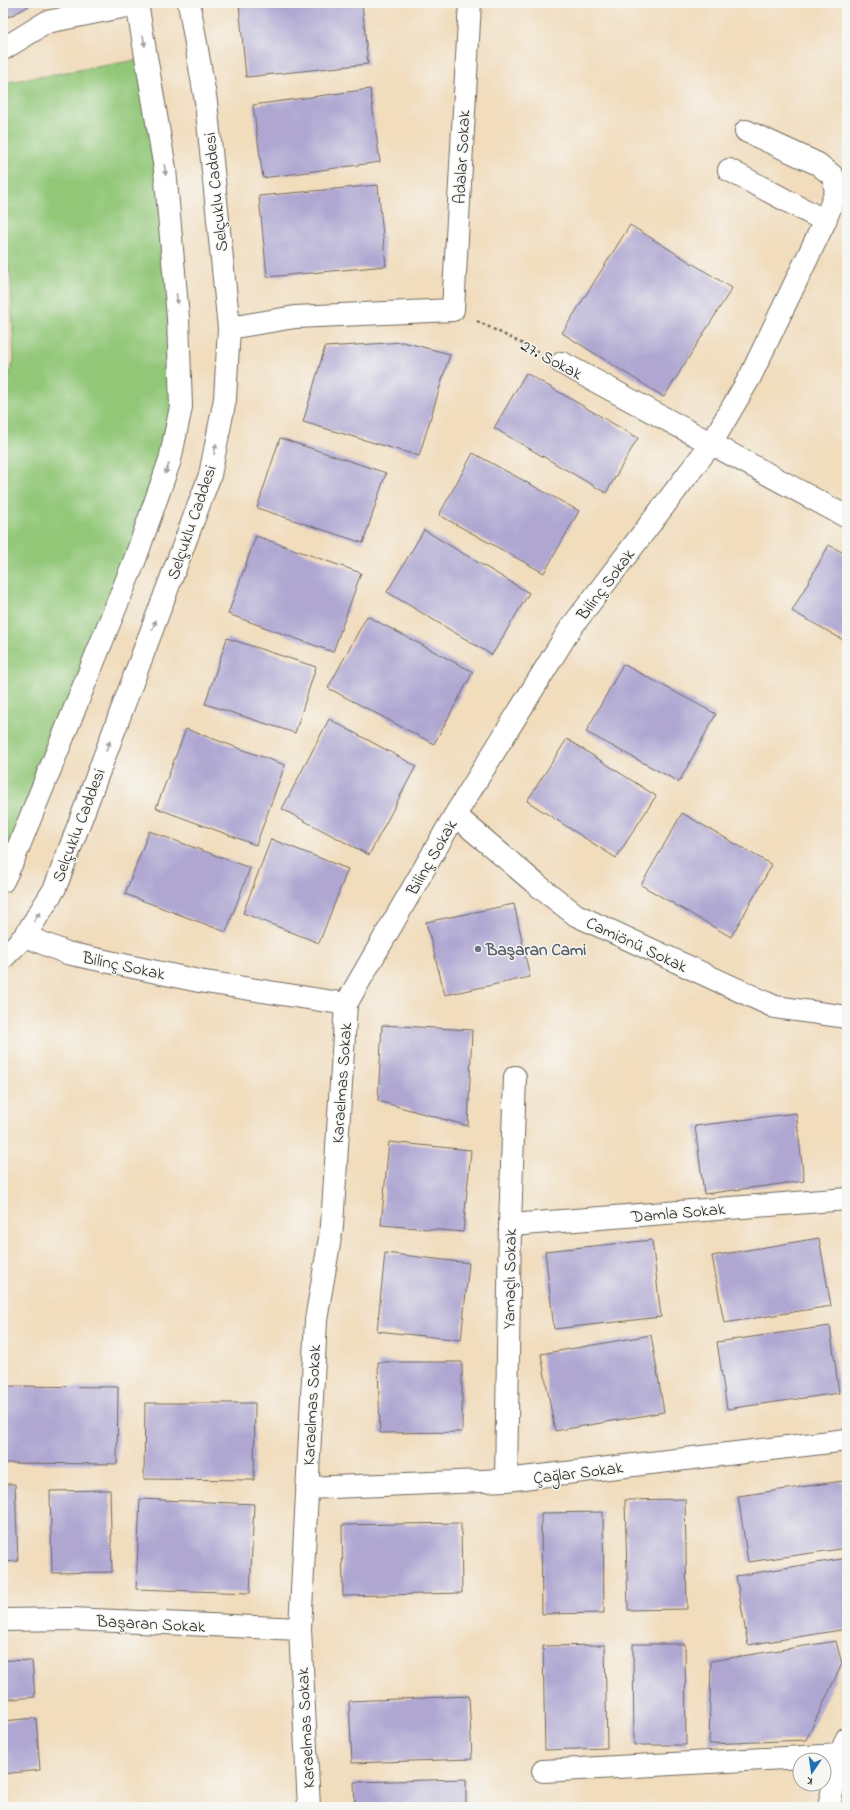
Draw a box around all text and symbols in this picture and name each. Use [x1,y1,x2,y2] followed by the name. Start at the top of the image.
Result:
[141,35,147,47] one-way arrow
[448,109,477,205] street label: Adalar Sokak
[198,131,235,253] street label: Selçuklu Caddesi
[162,164,168,176] one-way arrow
[173,293,180,305] one-way arrow
[516,334,587,387] street label: 27. Sokak
[212,443,218,455] one-way arrow
[161,462,224,583] street label: Selçuklu Caddesi
[163,464,169,476] one-way arrow
[570,543,642,627] street label: Bilinç Sokak
[151,618,157,630] one-way arrow
[106,740,112,752] one-way arrow
[46,765,113,886] street label: Selçuklu Caddesi
[400,815,464,901] street label: Bilinç Sokak
[33,911,40,923] one-way arrow
[582,911,692,980] street label: Camiönü Sokak
[485,938,586,963] place label: Başaran Cami
[473,944,483,954] marker: Başaran Cami
[79,945,168,988] street label: Bilinç Sokak
[326,1021,359,1144] street label: Karaelmas Sokak
[629,1197,727,1230] street label: Damla Sokak
[497,1228,524,1329] street label: Yamaçlı Sokak
[297,1343,328,1466] street label: Karaelmas Sokak
[532,1456,625,1493] street label: Çağlar Sokak
[95,1609,206,1640] street label: Başaran Sokak
[291,1666,322,1789] street label: Karaelmas Sokak
[792,1752,832,1792] north arrow
[805,1772,814,1789] text: K

